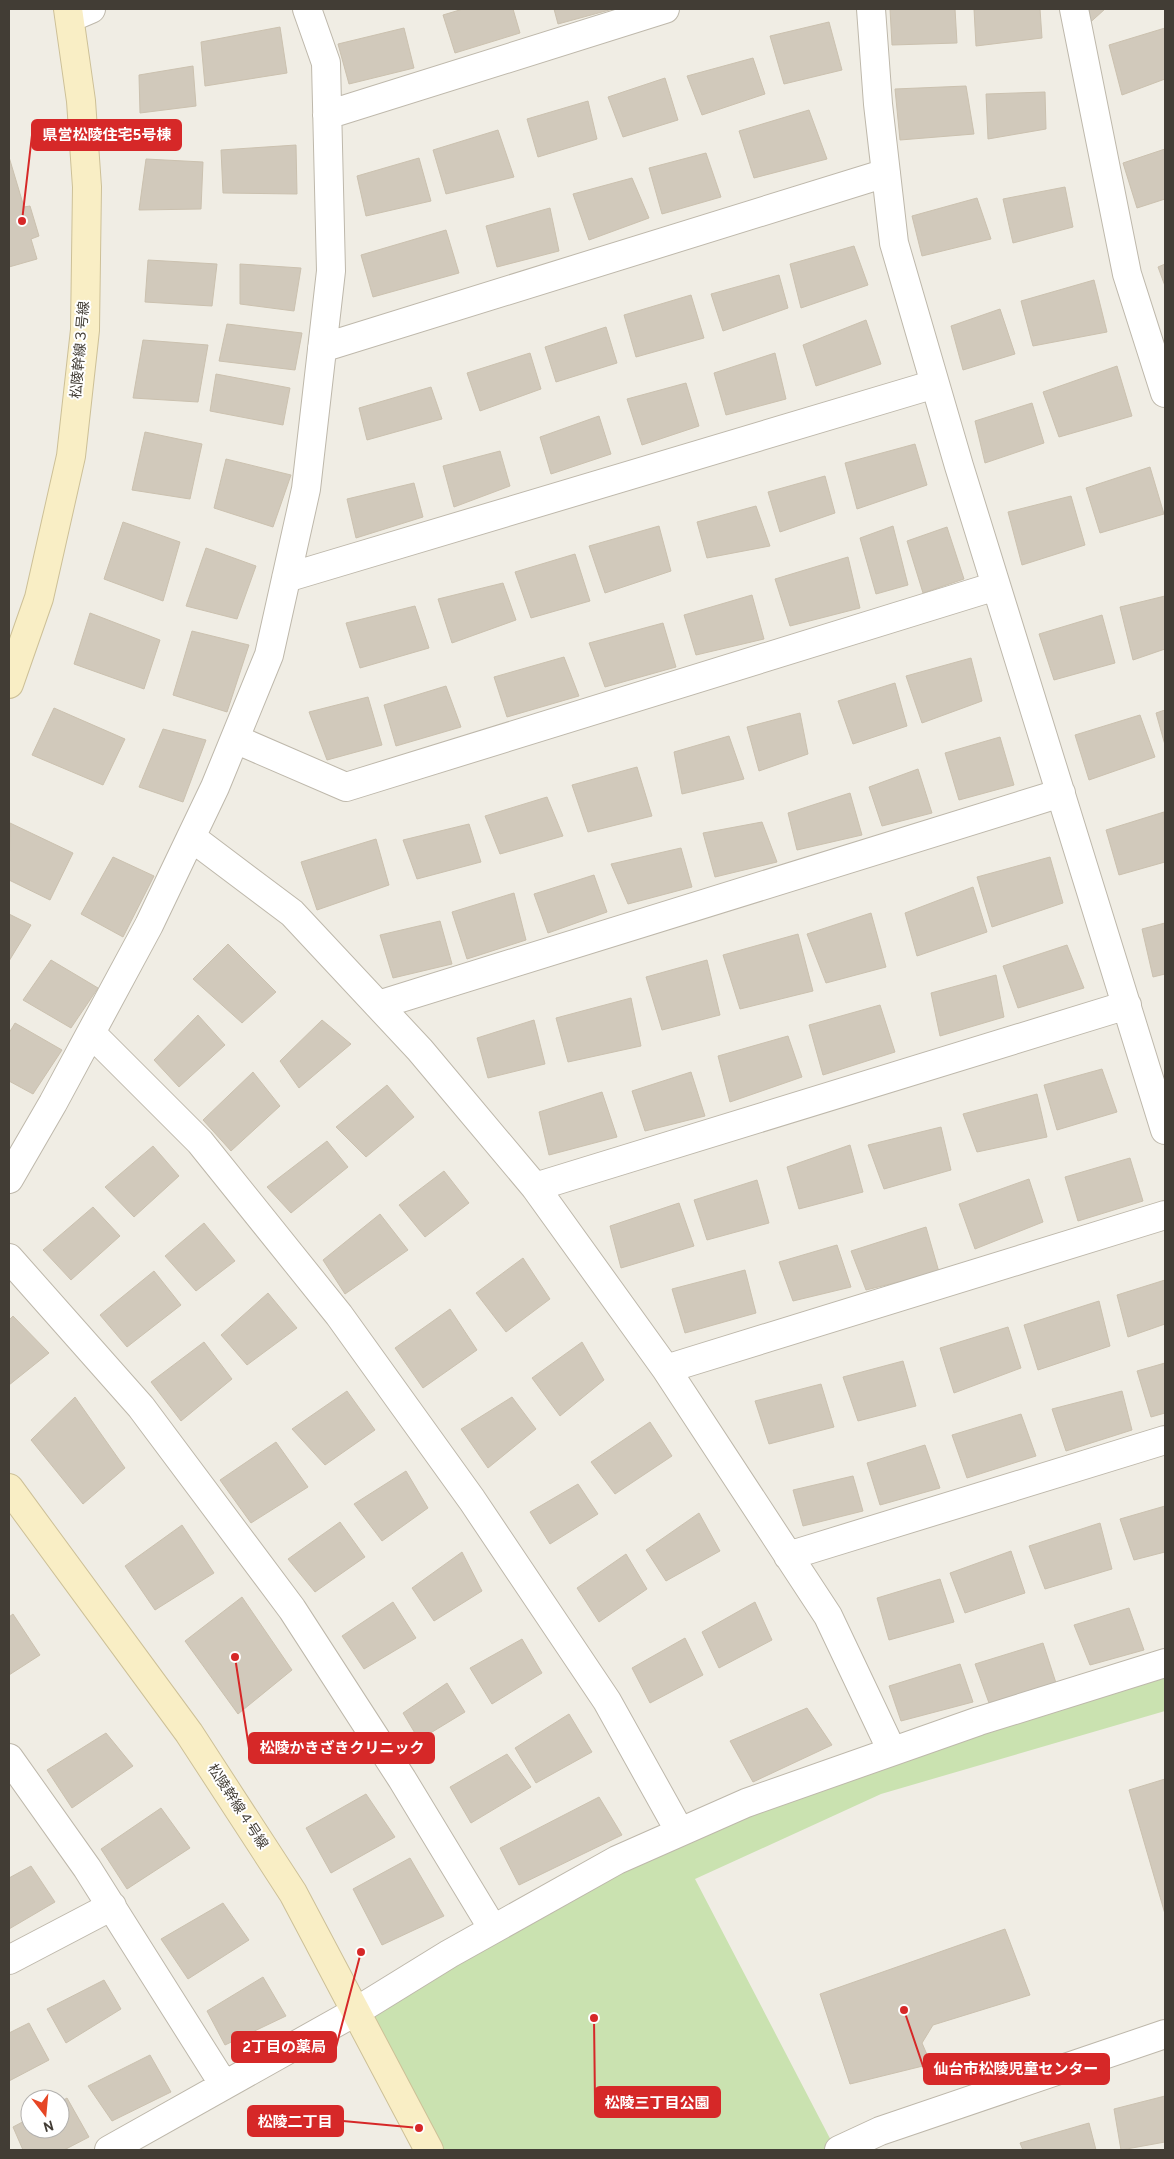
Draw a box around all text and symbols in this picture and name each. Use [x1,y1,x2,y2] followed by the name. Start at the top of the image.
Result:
[32,120,181,150] callout: 県営松陵住宅5号棟
[42,126,172,146] text: 県営松陵住宅5号棟
[68,300,94,400] street label: 松陵幹線３号線
[249,1733,434,1763] callout: 松陵かきざきクリニック
[259,1739,425,1759] text: 松陵かきざきクリニック
[203,1761,271,1853] street label: 松陵幹線４号線
[232,2032,336,2062] callout: 2丁目の薬局
[242,2039,326,2058] text: 2丁目の薬局
[924,2054,1109,2084] callout: 仙台市松陵児童センター
[933,2061,1099,2080] text: 仙台市松陵児童センター
[595,2087,720,2117] callout: 松陵三丁目公園
[20,2089,70,2139] north arrow
[604,2095,710,2114] text: 松陵三丁目公園
[248,2106,343,2136] callout: 松陵二丁目
[257,2114,333,2133] text: 松陵二丁目
[41,2115,55,2135] text: N

